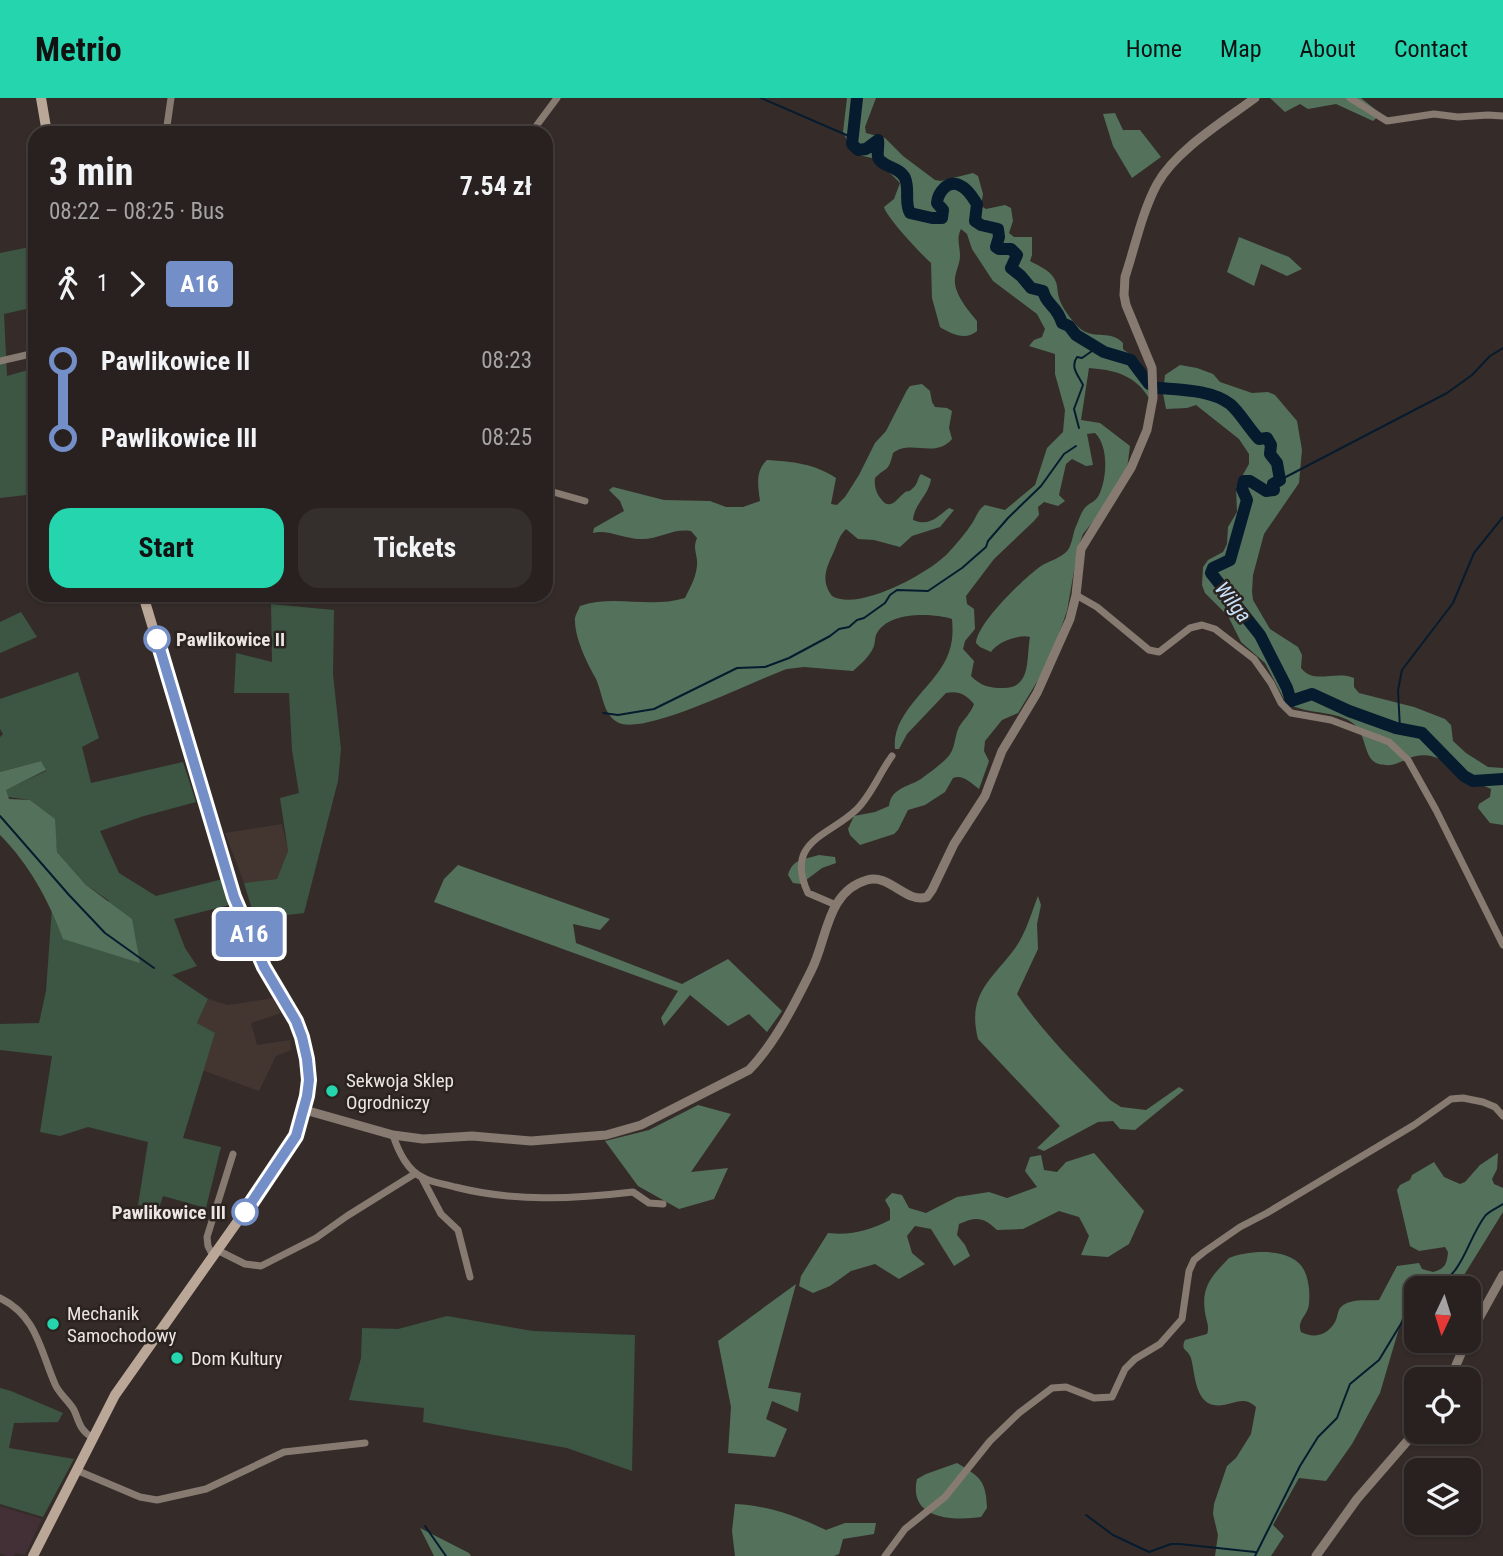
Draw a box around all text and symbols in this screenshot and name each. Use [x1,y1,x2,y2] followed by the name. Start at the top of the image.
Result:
[35,30,122,69] text: Metrio
[1126,35,1182,63] text: Home
[1220,35,1262,63] text: Map
[1300,35,1356,63] text: About
[1394,35,1468,63] text: Contact
[49,150,133,194] text: 3 min
[460,171,532,201] text: 7.54 zł
[49,198,225,225] text: 08:22 – 08:25 · Bus
[49,265,87,303] icon: walk
[118,265,156,303] icon: forward
[97,270,108,297] text: 1
[180,270,219,298] text: A16
[101,346,250,376] text: Pawlikowice II
[481,347,532,374] text: 08:23
[101,423,257,453] text: Pawlikowice III
[481,424,532,451] text: 08:25
[49,508,284,588] button: Start
[298,508,532,588] button: Tickets
[1210,577,1256,627] water label: Wilga
[144,626,170,652] marker: Pawlikowice II
[176,628,285,651] place label: Pawlikowice II
[209,911,289,957] line badge: A16
[230,920,268,948] text: A16
[346,1069,454,1114] place label: Sekwoja Sklep Ogrodniczy
[324,1083,340,1099] marker: Sekwoja Sklep Ogrodniczy
[232,1199,258,1225] marker: Pawlikowice III
[112,1201,226,1224] place label: Pawlikowice III
[1404,1276,1480,1353] north arrow
[1404,1276,1481,1535] map controls
[67,1302,177,1347] place label: Mechanik Samochodowy
[45,1316,61,1332] marker: Mechanik Samochodowy
[191,1347,283,1370] place label: Dom Kultury
[169,1350,185,1366] marker: Dom Kultury
[1404,1367,1481,1444] button: locate
[1404,1458,1481,1535] button: layers

